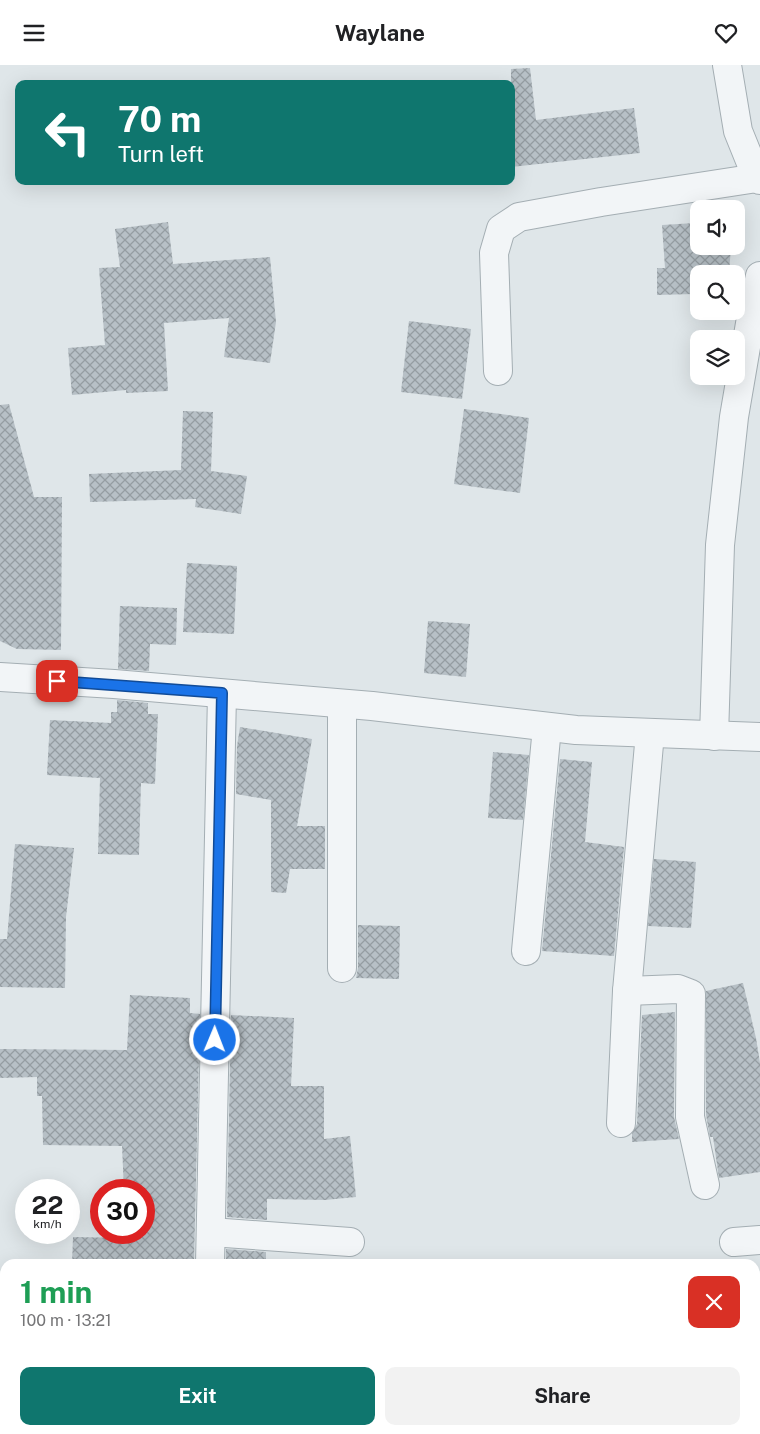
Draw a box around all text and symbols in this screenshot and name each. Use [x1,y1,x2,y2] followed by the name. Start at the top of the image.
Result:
[20,19,48,47] icon: menu
[712,19,740,47] icon: heart
[335,20,425,46] text: Waylane
[118,99,201,140] text: 70 m
[35,100,100,165] icon: left
[118,141,204,167] text: Turn left
[690,200,745,385] map controls
[690,200,745,255] button: sound
[690,265,745,320] button: search
[690,330,745,385] button: layers
[36,660,78,702] pin
[43,667,71,695] icon: arrive
[188,1013,240,1065] position arrow
[90,1179,155,1244] speed limit sign: 30
[32,1190,63,1220] text: 22
[33,1217,62,1231] text: km/h
[20,1274,92,1310] text: 1 min
[688,1276,740,1328] button: close
[20,1311,112,1330] text: 100 m · 13:21
[20,1367,375,1425] button: Exit
[385,1367,740,1425] button: Share

